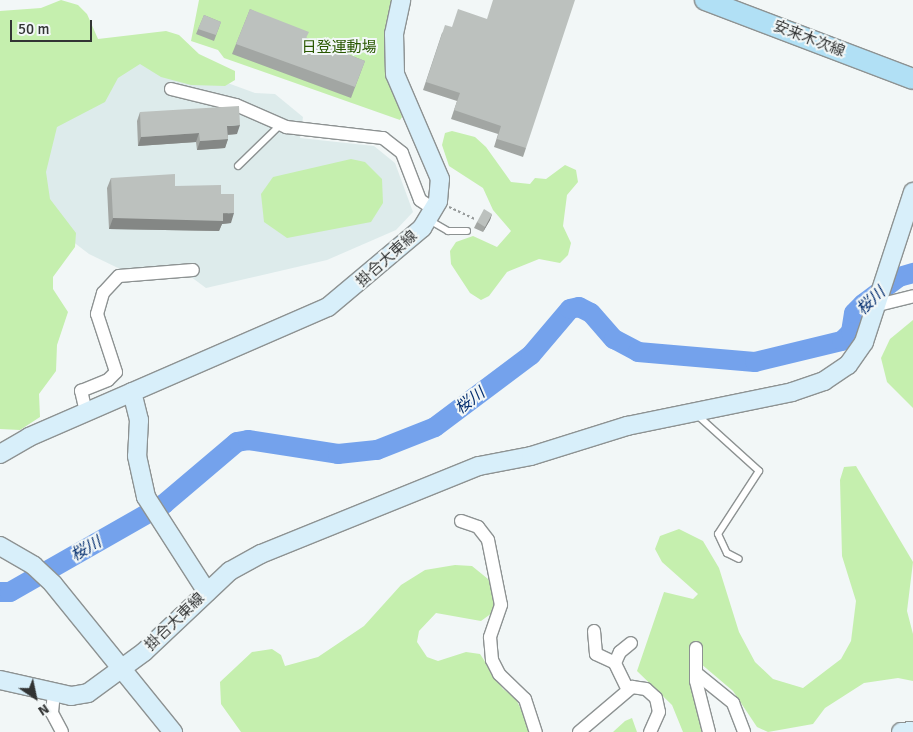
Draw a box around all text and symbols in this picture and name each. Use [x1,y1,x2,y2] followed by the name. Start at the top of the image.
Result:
[12,10,95,42] scale bar
[771,17,847,61] street label: 安来木次線
[18,20,49,38] text: 50 m
[302,39,376,57] park label: 日登運動場
[353,227,421,291] street label: 掛合大東線
[853,283,889,319] water label: 桜川
[451,384,489,418] water label: 桜川
[67,533,105,565] water label: 桜川
[142,589,208,655] street label: 掛合大東線
[10,672,60,722] north arrow
[35,700,52,720] text: N

